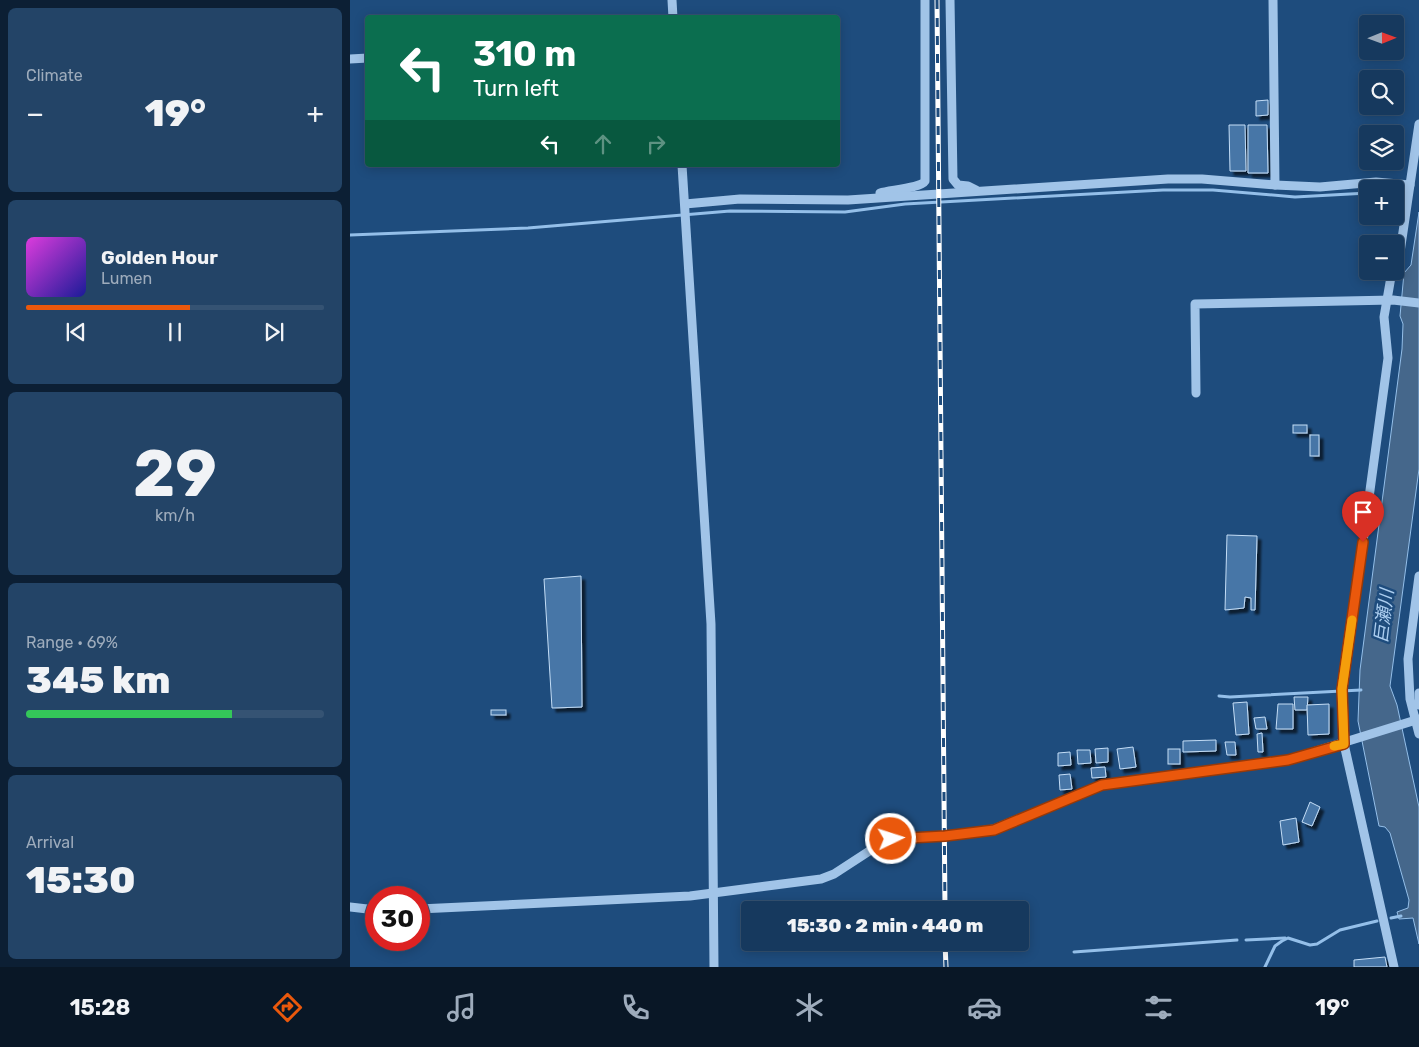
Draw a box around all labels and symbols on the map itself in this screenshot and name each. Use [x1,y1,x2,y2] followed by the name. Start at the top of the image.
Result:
[1359,15,1404,60] north arrow
[1342,491,1384,542] pin
[1370,586,1398,644] water label: 巨瀬川
[864,812,916,864] position arrow
[365,886,430,951] speed limit sign: 30

